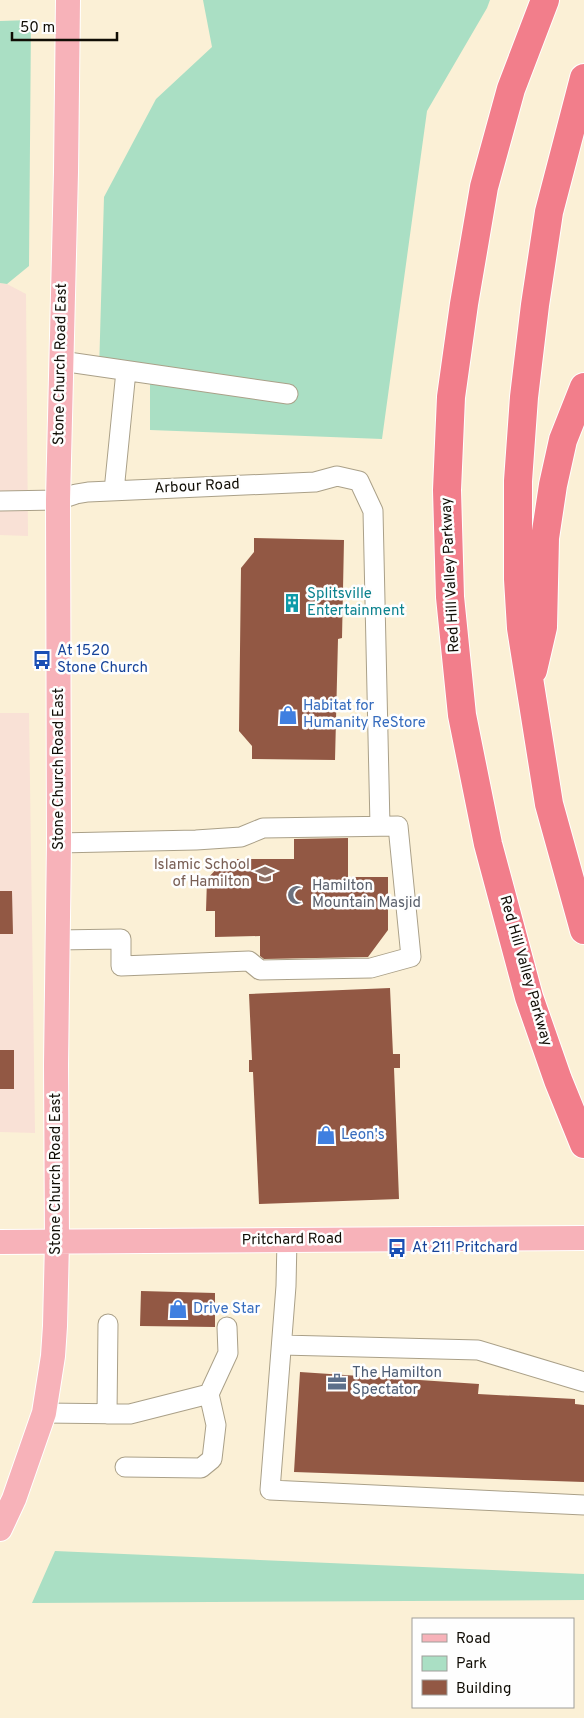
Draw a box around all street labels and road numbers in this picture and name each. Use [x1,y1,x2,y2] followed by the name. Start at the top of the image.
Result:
[50,283,72,445] street label: Stone Church Road East
[154,475,240,499] street label: Arbour Road
[437,497,465,653] street label: Red Hill Valley Parkway
[50,688,69,850] street label: Stone Church Road East
[494,893,556,1049] street label: Red Hill Valley Parkway
[47,1093,66,1255] street label: Stone Church Road East
[241,1230,343,1250] street label: Pritchard Road

